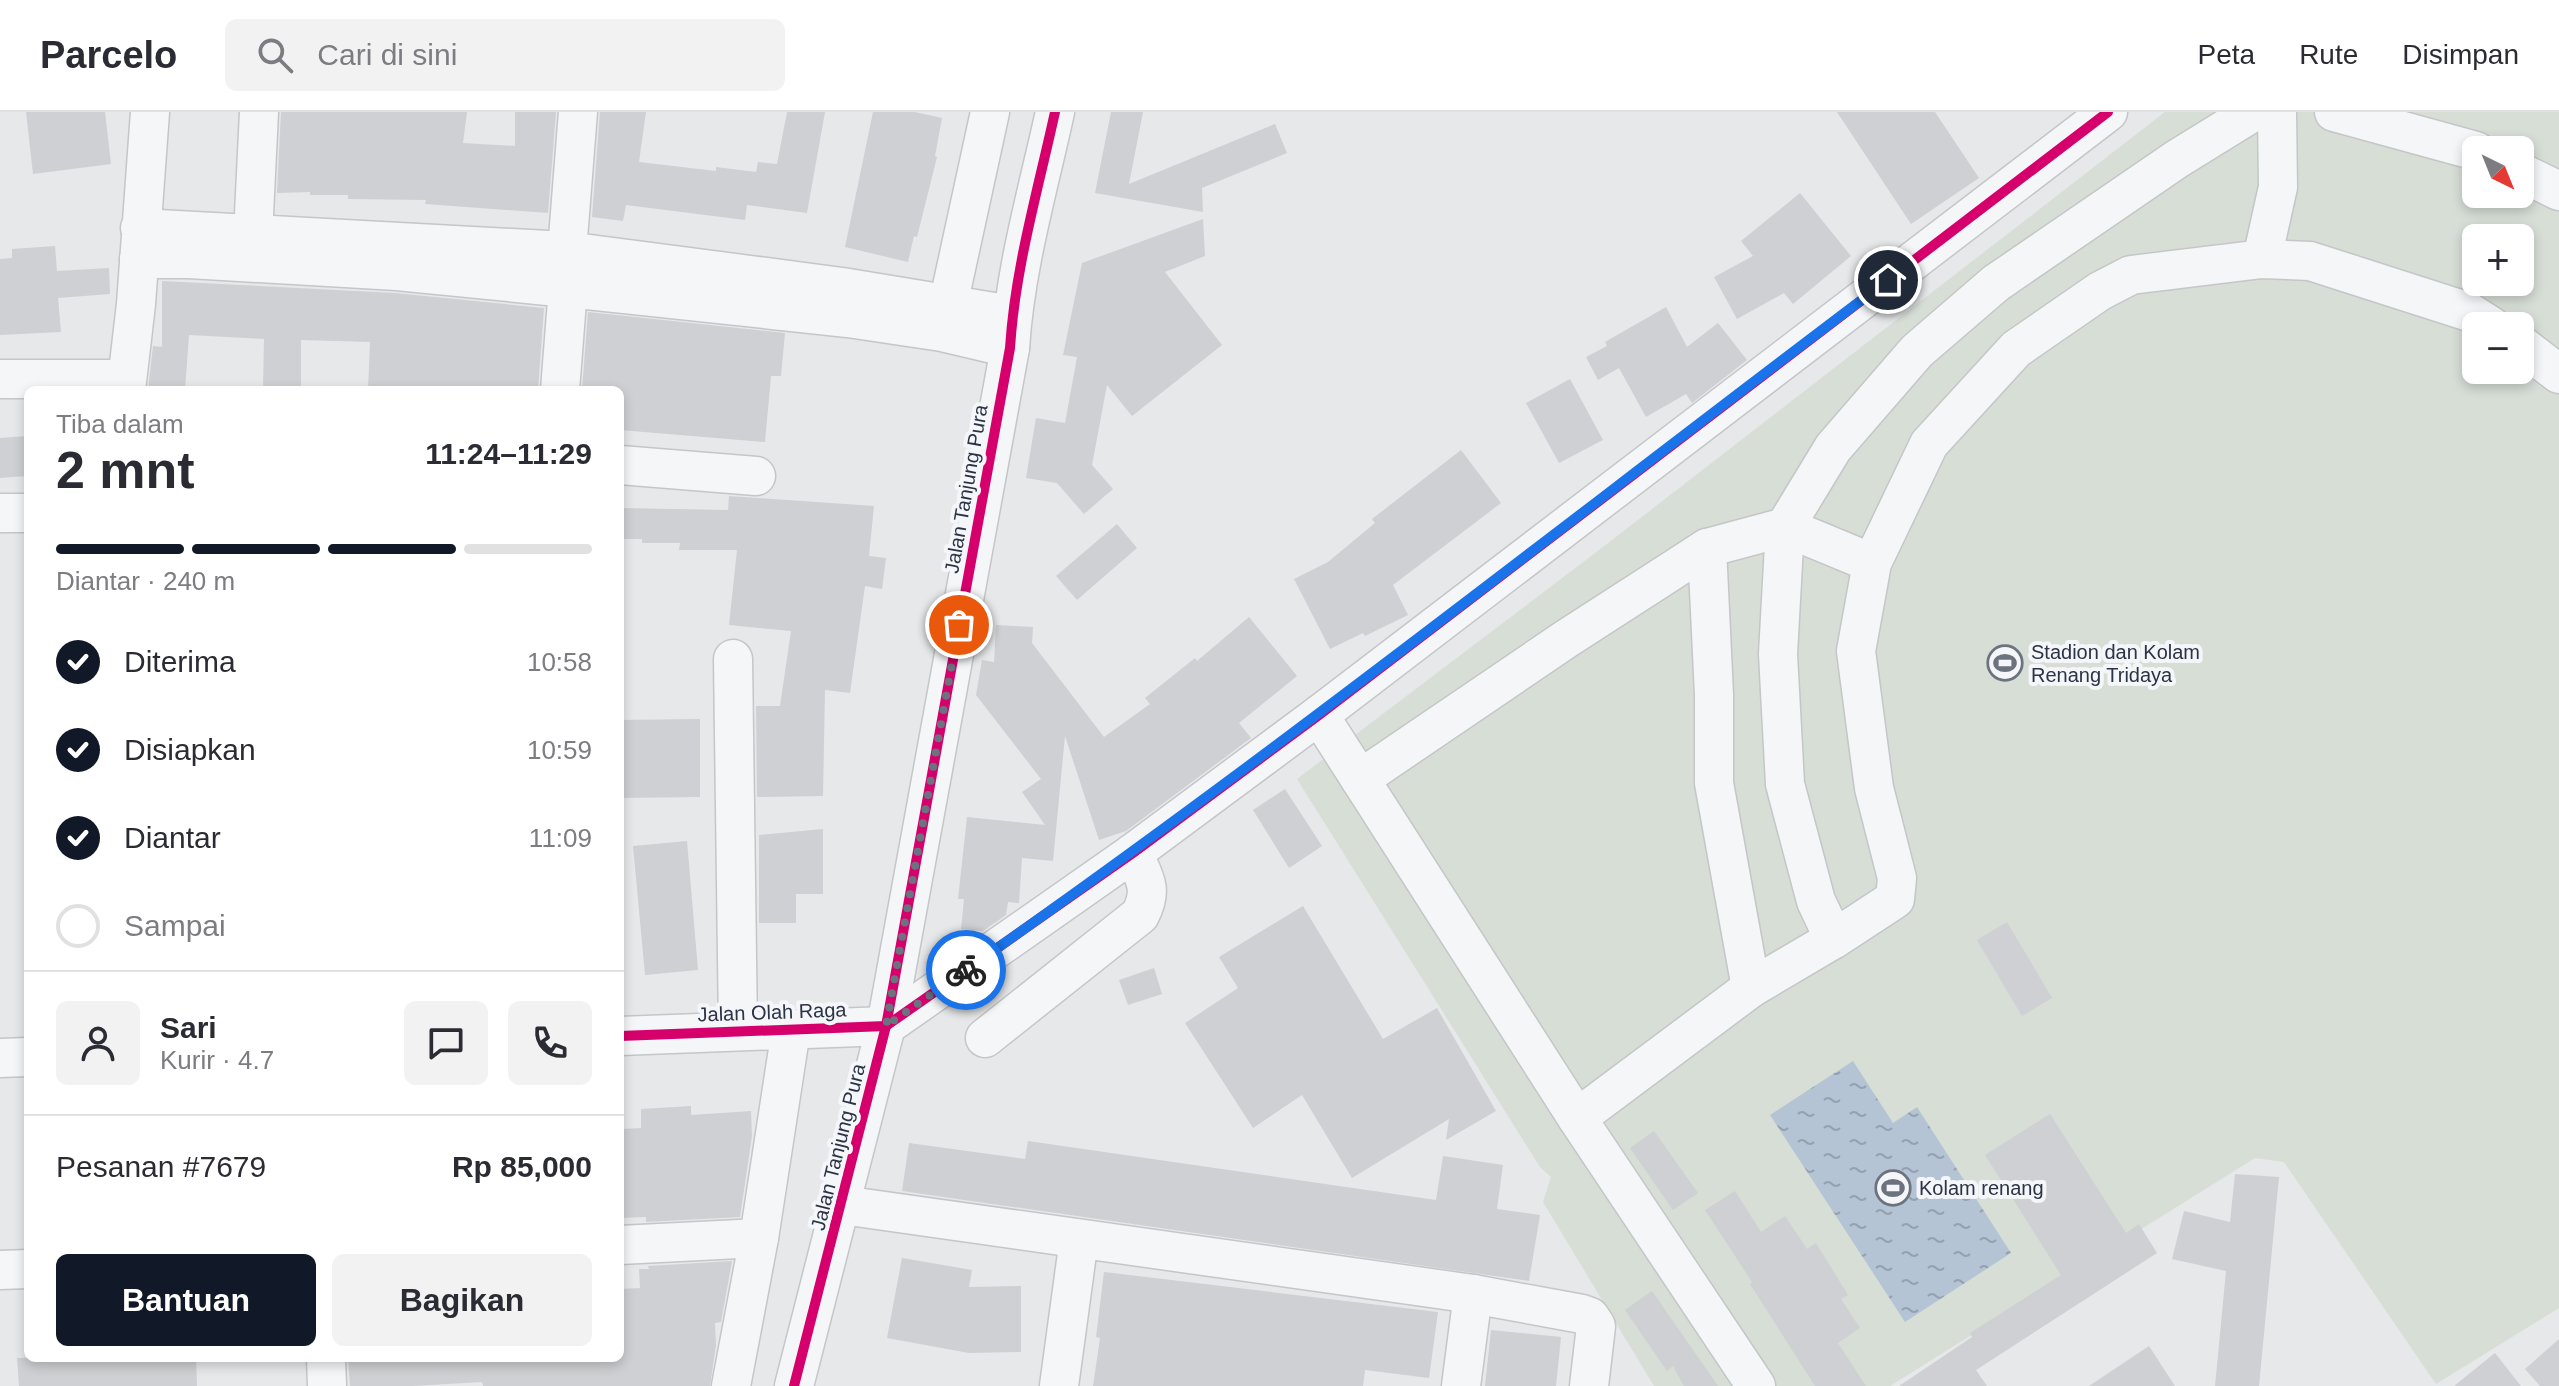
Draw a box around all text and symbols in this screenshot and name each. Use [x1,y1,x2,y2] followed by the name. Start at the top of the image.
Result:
[225,19,785,91] search box
[253,33,297,77] icon: search
[40,34,177,76] text: Parcelo
[317,38,457,71] text: Cari di sini
[2198,39,2255,70] text: Peta
[2299,39,2358,70] text: Rute
[2402,39,2519,70] text: Disimpan
[2462,136,2534,208] north arrow
[2462,136,2534,384] map controls
[2462,224,2534,296] button: +
[1854,246,1922,314] pin
[1866,258,1910,302] icon: home
[2462,312,2534,384] button: −
[940,402,992,575] street label: Jalan Tanjung Pura
[56,409,184,439] text: Tiba dalam
[425,437,592,470] text: 11:24–11:29
[56,441,195,499] text: 2 mnt
[56,566,235,596] text: Diantar · 240 m
[925,591,993,659] pin
[937,603,981,647] icon: bag
[56,640,100,684] icon: check
[2031,641,2200,686] place label: Stadion dan Kolam Renang Tridaya
[1986,644,2024,682] sports icon: Stadion dan Kolam Renang Tridaya
[124,645,236,678] text: Diterima
[527,647,592,677] text: 10:58
[56,728,100,772] icon: check
[124,733,256,766] text: Disiapkan
[527,735,592,765] text: 10:59
[56,816,100,860] icon: check
[124,821,221,854] text: Diantar
[529,823,592,853] text: 11:09
[124,909,226,942] text: Sampai
[926,930,1006,1010] courier
[944,948,988,992] icon: bike
[697,998,848,1026] street label: Jalan Olah Raga
[56,1001,140,1085] button: person
[404,1001,488,1085] button: chat
[508,1001,592,1085] button: phone
[160,1011,217,1044] text: Sari
[160,1045,274,1075] text: Kurir · 4.7
[807,1061,870,1233] street label: Jalan Tanjung Pura
[56,1150,266,1183] text: Pesanan #7679
[452,1150,592,1183] text: Rp 85,000
[1874,1169,1912,1207] sports icon: Kolam renang
[1919,1177,2044,1199] place label: Kolam renang
[56,1254,316,1346] button: Bantuan
[332,1254,592,1346] button: Bagikan

